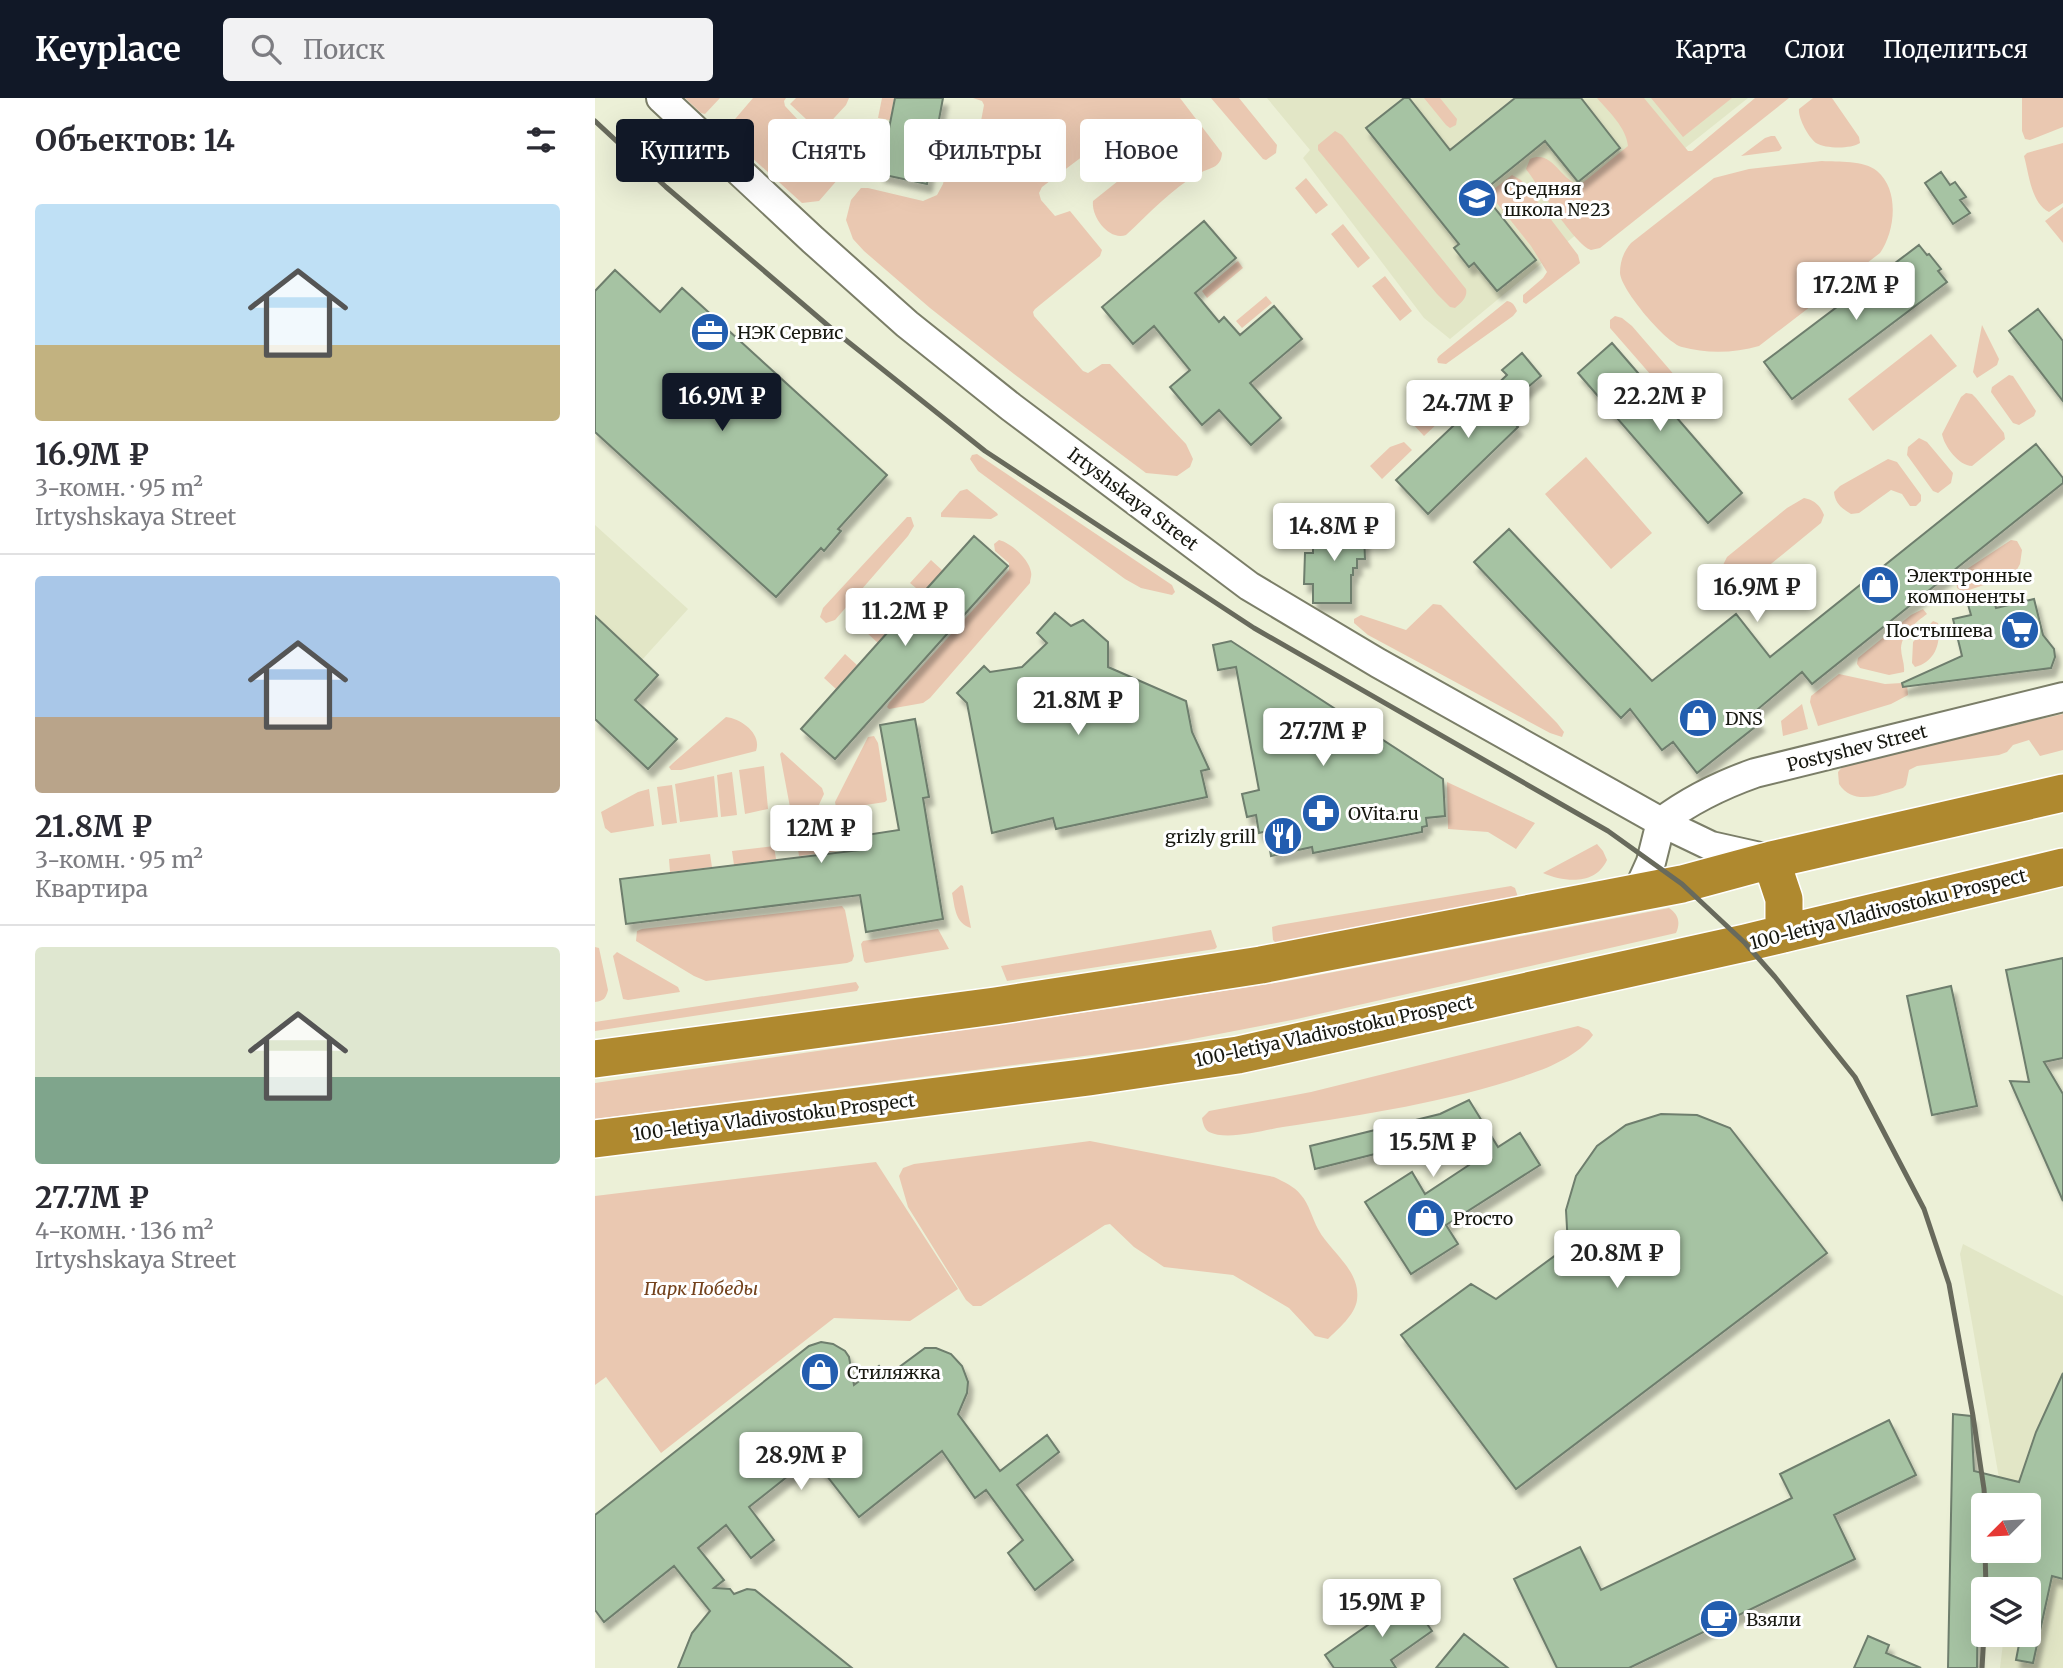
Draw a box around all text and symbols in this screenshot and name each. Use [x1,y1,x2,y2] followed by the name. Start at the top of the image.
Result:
[223,18,713,81] search box
[35,29,181,70] text: Keyplace
[247,30,285,68] icon: search
[303,33,385,66] text: Поиск
[1675,34,1747,65] text: Карта
[1785,34,1845,65] text: Слои
[1883,34,2028,65] text: Поделиться
[616,119,754,182] chip: Купить
[768,119,890,182] chip: Снять
[904,119,1066,182] chip: Фильтры
[1080,119,1202,182] chip: Новое
[35,121,235,159] text: Объектов: 14
[522,121,560,159] icon: filters
[1456,177,1498,219] school or university icon: Средняя школа №23
[1504,177,1610,221] place label: Средняя школа №23
[235,250,361,376] icon: home
[1791,262,1921,322] pin: 17.2M ₽
[1813,270,1899,299] text: 17.2M ₽
[689,311,731,353] office icon: НЭК Сервис
[737,321,843,344] place label: НЭК Сервис
[657,374,787,433] pin: 16.9M ₽
[1595,374,1725,433] pin: 22.2M ₽
[1403,380,1533,440] pin: 24.7M ₽
[678,381,766,410] text: 16.9M ₽
[1614,381,1706,410] text: 22.2M ₽
[1422,388,1514,417] text: 24.7M ₽
[35,435,149,473] text: 16.9M ₽
[1063,442,1203,556] street label: Irtyshskaya Street
[35,473,203,502] text: 3-комн. · 95 m²
[35,502,236,531] text: Irtyshskaya Street
[1269,504,1399,563] pin: 14.8M ₽
[1289,511,1379,540] text: 14.8M ₽
[1692,564,1822,624] pin: 16.9M ₽
[1859,564,1901,606] shop icon: Электронные компоненты
[1907,564,2032,608] place label: Электронные компоненты
[1713,572,1801,601] text: 16.9M ₽
[840,588,970,648] pin: 11.2M ₽
[862,596,948,625] text: 11.2M ₽
[1999,609,2041,651] supermarket icon: Постышева
[1885,619,1993,642] place label: Постышева
[235,622,361,748] icon: home
[1013,678,1143,737] pin: 21.8M ₽
[1033,685,1123,714] text: 21.8M ₽
[1677,697,1719,739] shop icon: DNS
[1725,707,1763,730] place label: DNS
[1258,708,1388,768] pin: 27.7M ₽
[1279,716,1367,745] text: 27.7M ₽
[1784,719,1930,777] street label: Postyshev Street
[1300,792,1342,834] pharmacy icon: OVita.ru
[1348,802,1419,825] place label: OVita.ru
[772,806,870,865] pin: 12M ₽
[35,807,152,845] text: 21.8M ₽
[786,813,856,842] text: 12M ₽
[1262,815,1304,857] restaurant icon: grizly grill
[1165,825,1256,848] place label: grizly grill
[35,845,203,874] text: 3-комн. · 95 m²
[1747,863,2029,955] street label: 100-letiya Vladivostoku Prospect
[35,874,148,903] text: Квартира
[1193,990,1475,1072] street label: 100-letiya Vladivostoku Prospect
[235,993,361,1119] icon: home
[632,1088,916,1146] street label: 100-letiya Vladivostoku Prospect
[1368,1119,1498,1179] pin: 15.5M ₽
[1389,1127,1477,1156] text: 15.5M ₽
[35,1178,149,1216] text: 27.7M ₽
[1405,1197,1447,1239] shop icon: Proсто
[1453,1207,1513,1230] place label: Proсто
[35,1216,214,1245] text: 4-комн. · 136 m²
[1552,1230,1682,1290] pin: 20.8M ₽
[1570,1238,1664,1267] text: 20.8M ₽
[35,1245,236,1274] text: Irtyshskaya Street
[644,1277,758,1300] park label: Парк Победы
[799,1351,841,1393] shop icon: Стиляжка
[847,1361,941,1384] place label: Стиляжка
[736,1432,866,1492] pin: 28.9M ₽
[755,1440,847,1469] text: 28.9M ₽
[1971,1493,2041,1563] north arrow
[1971,1493,2041,1647] map controls
[1971,1577,2041,1647] button: layers
[1317,1580,1447,1639] pin: 15.9M ₽
[1339,1587,1425,1616] text: 15.9M ₽
[1698,1598,1740,1640] cafe icon: Взяли
[1746,1608,1801,1631] place label: Взяли

